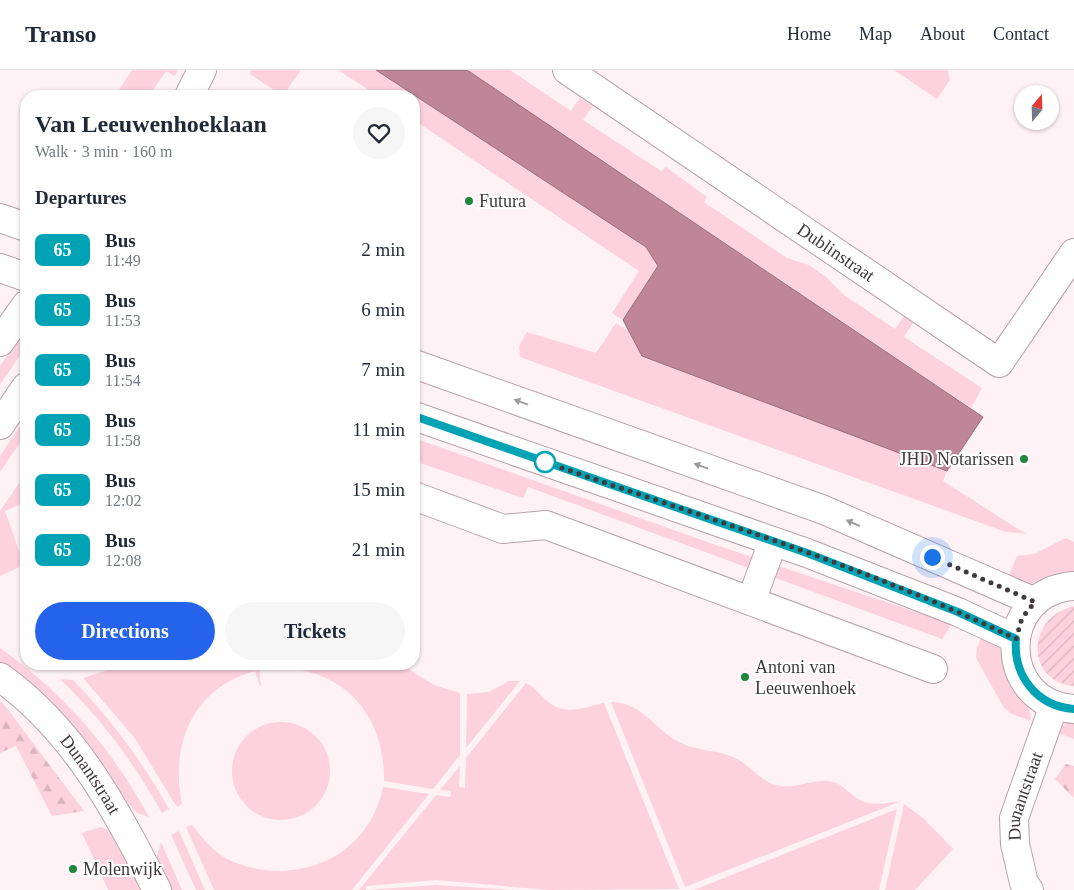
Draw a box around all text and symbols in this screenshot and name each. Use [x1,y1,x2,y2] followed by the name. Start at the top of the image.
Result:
[25,21,97,47] text: Transo
[787,24,831,44] text: Home
[859,24,892,44] text: Map
[920,24,965,44] text: About
[993,24,1049,44] text: Contact
[1014,85,1059,130] north arrow
[1014,85,1059,130] map controls
[353,107,405,159] button: heart
[35,111,267,137] text: Van Leeuwenhoeklaan
[35,143,172,160] text: Walk · 3 min · 160 m
[35,187,126,208] text: Departures
[479,191,526,211] place label: Futura
[463,195,475,207] marker: Futura
[793,219,878,286] street label: Dublinstraat
[105,230,136,251] text: Bus
[361,239,405,260] text: 2 min
[54,240,72,260] text: 65
[105,252,141,269] text: 11:49
[105,290,136,311] text: Bus
[361,299,405,320] text: 6 min
[54,300,72,320] text: 65
[105,312,141,329] text: 11:53
[105,350,136,371] text: Bus
[361,359,405,380] text: 7 min
[54,360,72,380] text: 65
[105,372,141,389] text: 11:54
[513,398,528,406] one-way arrow
[105,410,136,431] text: Bus
[352,419,405,440] text: 11 min
[54,420,72,440] text: 65
[105,432,141,449] text: 11:58
[900,449,1014,469] place label: JHD Notarissen
[534,451,556,473] unlabelled marker
[1018,453,1030,465] marker: JHD Notarissen
[693,462,708,469] one-way arrow
[105,470,136,491] text: Bus
[352,479,405,500] text: 15 min
[54,480,72,500] text: 65
[105,492,141,509] text: 12:02
[846,518,860,526] one-way arrow
[105,530,136,551] text: Bus
[352,539,405,560] text: 21 min
[54,540,72,560] text: 65
[920,545,945,570] your location
[105,552,141,569] text: 12:08
[35,602,215,660] button: Directions
[225,602,405,660] button: Tickets
[755,657,856,698] place label: Antoni van Leeuwenhoek
[739,671,751,683] marker: Antoni van Leeuwenhoek
[56,731,125,818] street label: Dunantstraat
[1004,749,1047,841] street label: Dunantstraat
[83,859,162,879] place label: Molenwijk
[67,863,79,875] marker: Molenwijk

